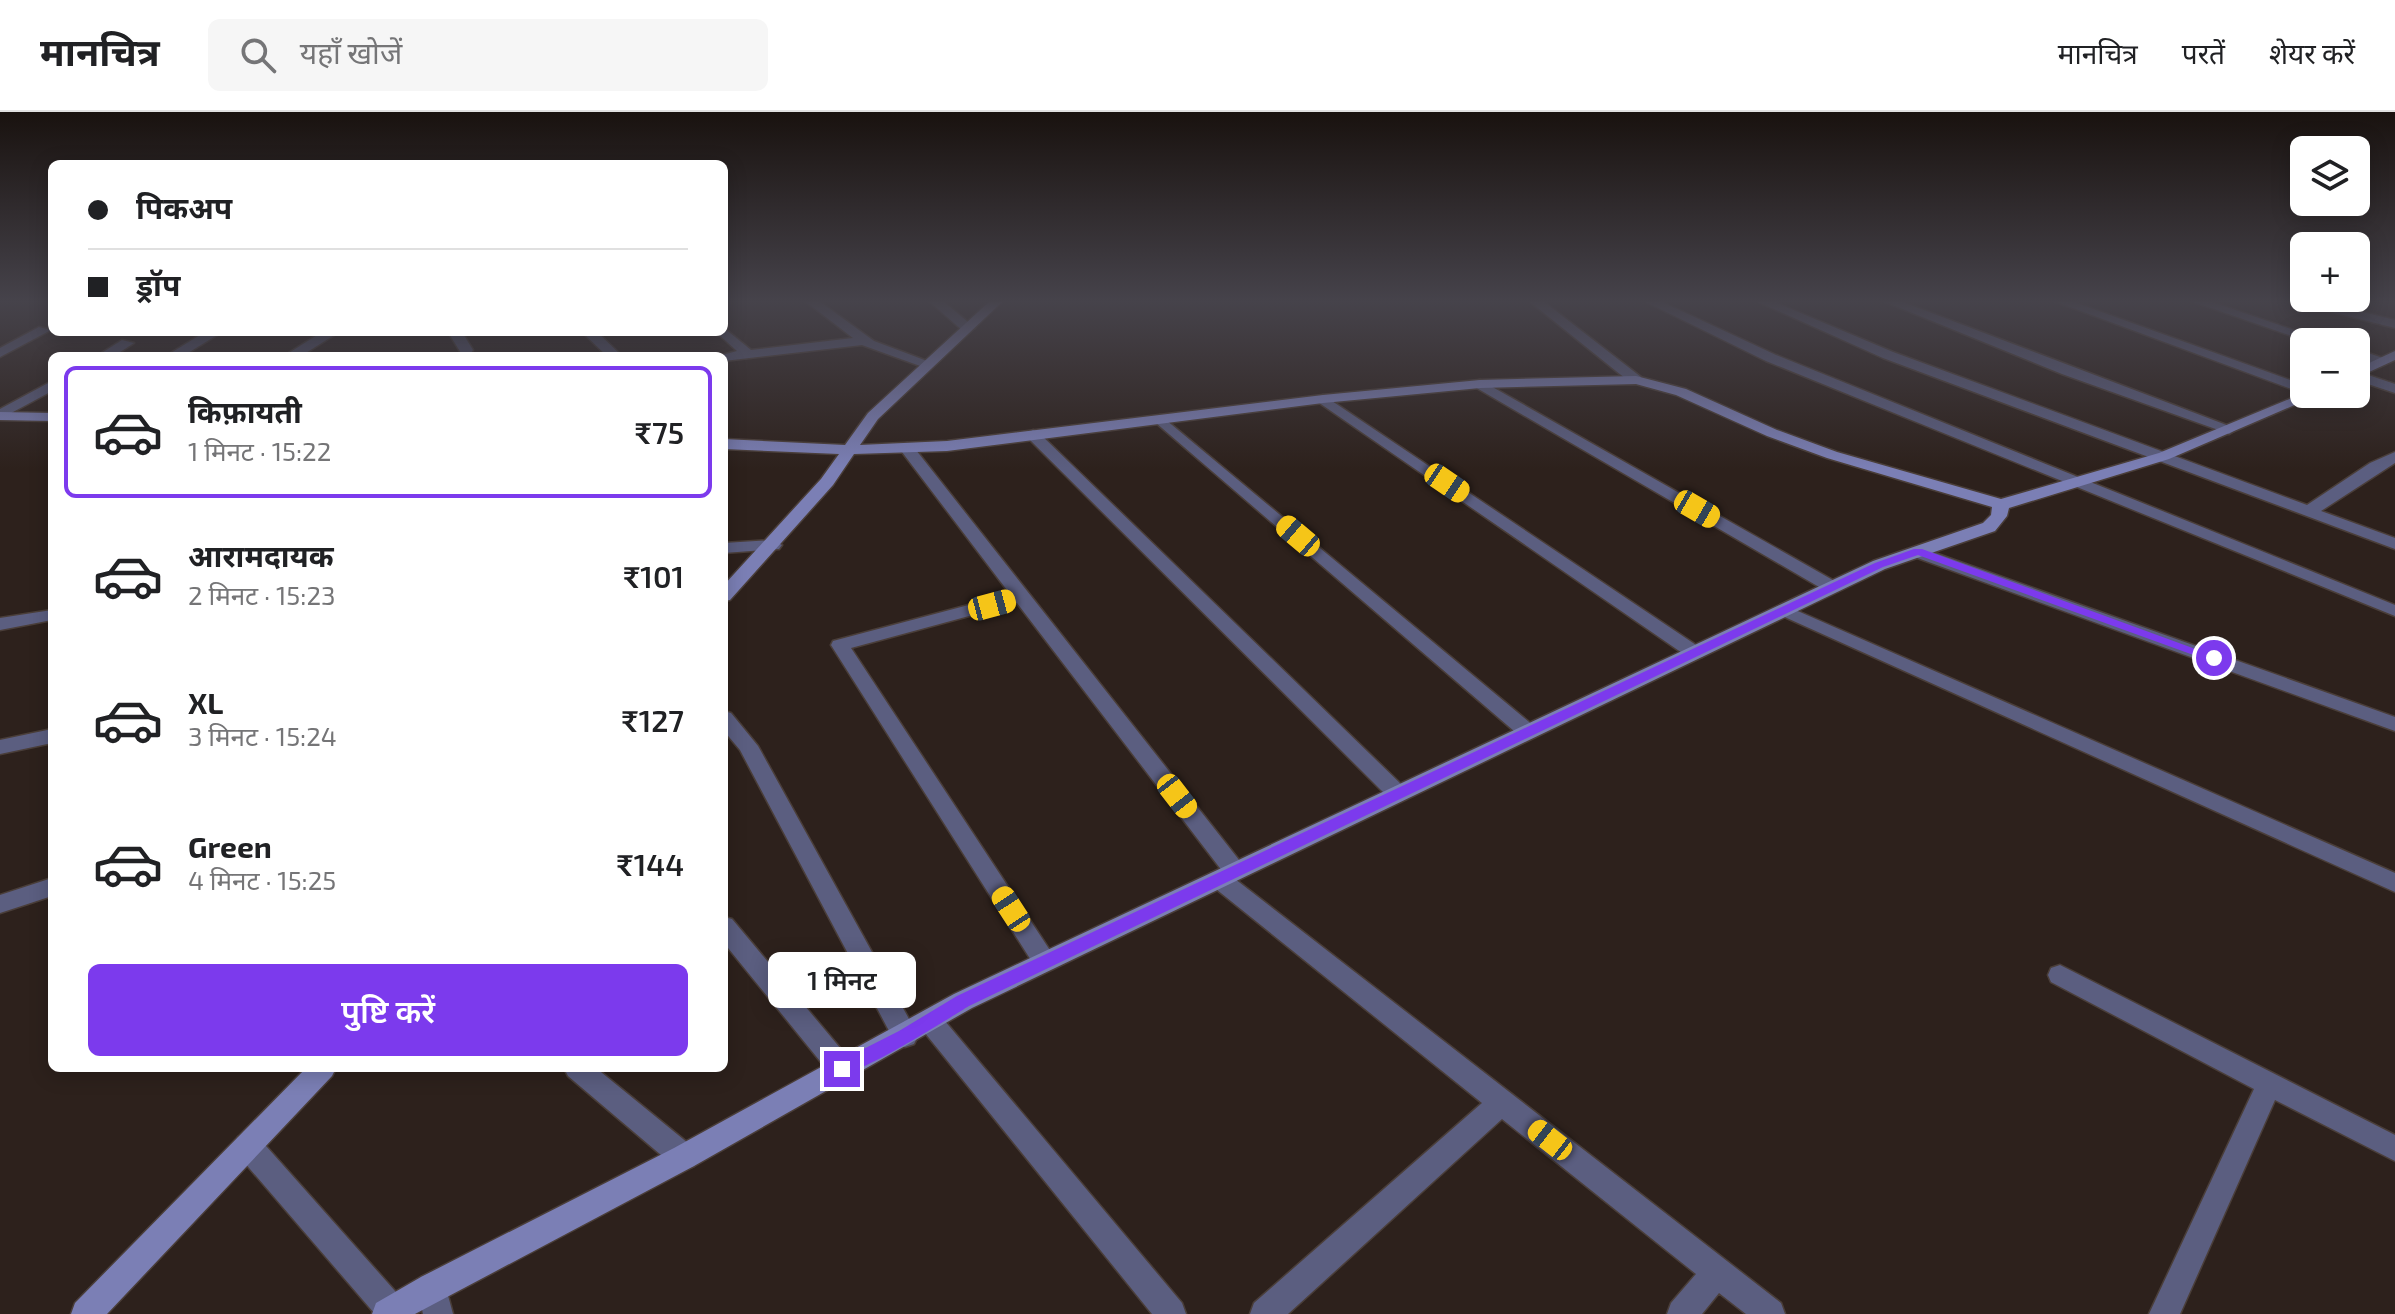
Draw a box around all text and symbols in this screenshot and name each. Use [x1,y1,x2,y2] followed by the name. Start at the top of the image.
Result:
[208,19,768,91] search box
[40,28,160,74] text: मानचित्र
[236,33,280,77] icon: search
[300,34,402,70] text: यहाँ खोजें
[2058,36,2138,70] text: मानचित्र
[2182,36,2225,70] text: परतें
[2269,36,2355,70] text: शेयर करें
[2290,136,2370,408] map controls
[2290,136,2370,216] button: layers
[136,189,232,225] text: पिकअप
[2290,232,2370,312] button: +
[136,266,180,302] text: ड्रॉप
[2290,328,2370,408] button: −
[188,393,302,429] text: किफ़ायती
[92,396,164,468] icon: car
[635,414,684,450] text: ₹75
[188,435,331,466] text: 1 मिनट · 15:22
[1420,460,1474,506] car
[1670,487,1724,531] car
[1272,511,1324,561] car
[188,537,334,573] text: आरामदायक
[92,540,164,612] icon: car
[623,558,684,594] text: ₹101
[188,579,335,610] text: 2 मिनट · 15:23
[966,587,1018,623] car
[2196,640,2232,676] route start
[92,684,164,756] icon: car
[188,684,223,720] text: XL
[621,702,684,738] text: ₹127
[188,720,337,751] text: 3 मिनट · 15:24
[1153,770,1201,822] car
[92,828,164,900] icon: car
[188,828,272,864] text: Green
[616,846,684,882] text: ₹144
[188,864,336,895] text: 4 मिनट · 15:25
[988,882,1034,936] car
[768,953,916,1009] callout: 1 मिनट
[88,964,688,1056] button: पुष्टि करें
[807,964,877,995] text: 1 मिनट
[824,1051,860,1087] route end
[1524,1116,1576,1164] car

